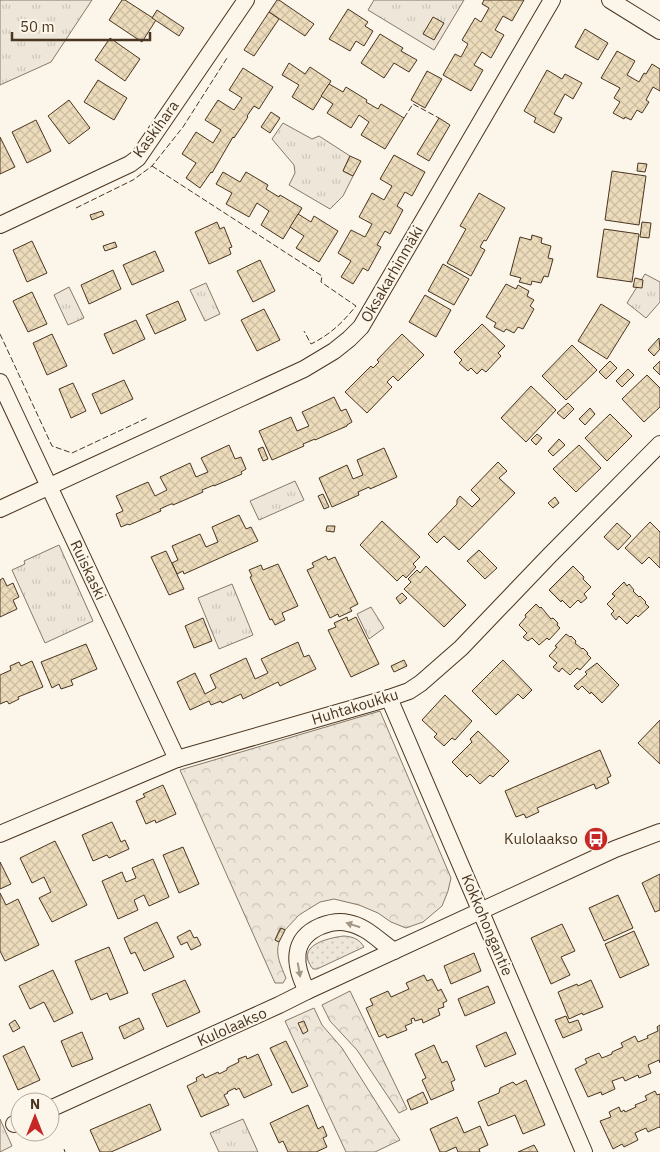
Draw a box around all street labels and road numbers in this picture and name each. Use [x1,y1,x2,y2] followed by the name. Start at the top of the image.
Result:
[128,96,183,161] street label: Kaskihara
[356,222,427,326] street label: Oksakarhinmäki
[66,537,111,603] street label: Ruiskaski
[309,684,401,729] street label: Huhtakoukku
[457,871,517,978] street label: Kokkohongantie
[194,1003,269,1050] street label: Kulolaakso

